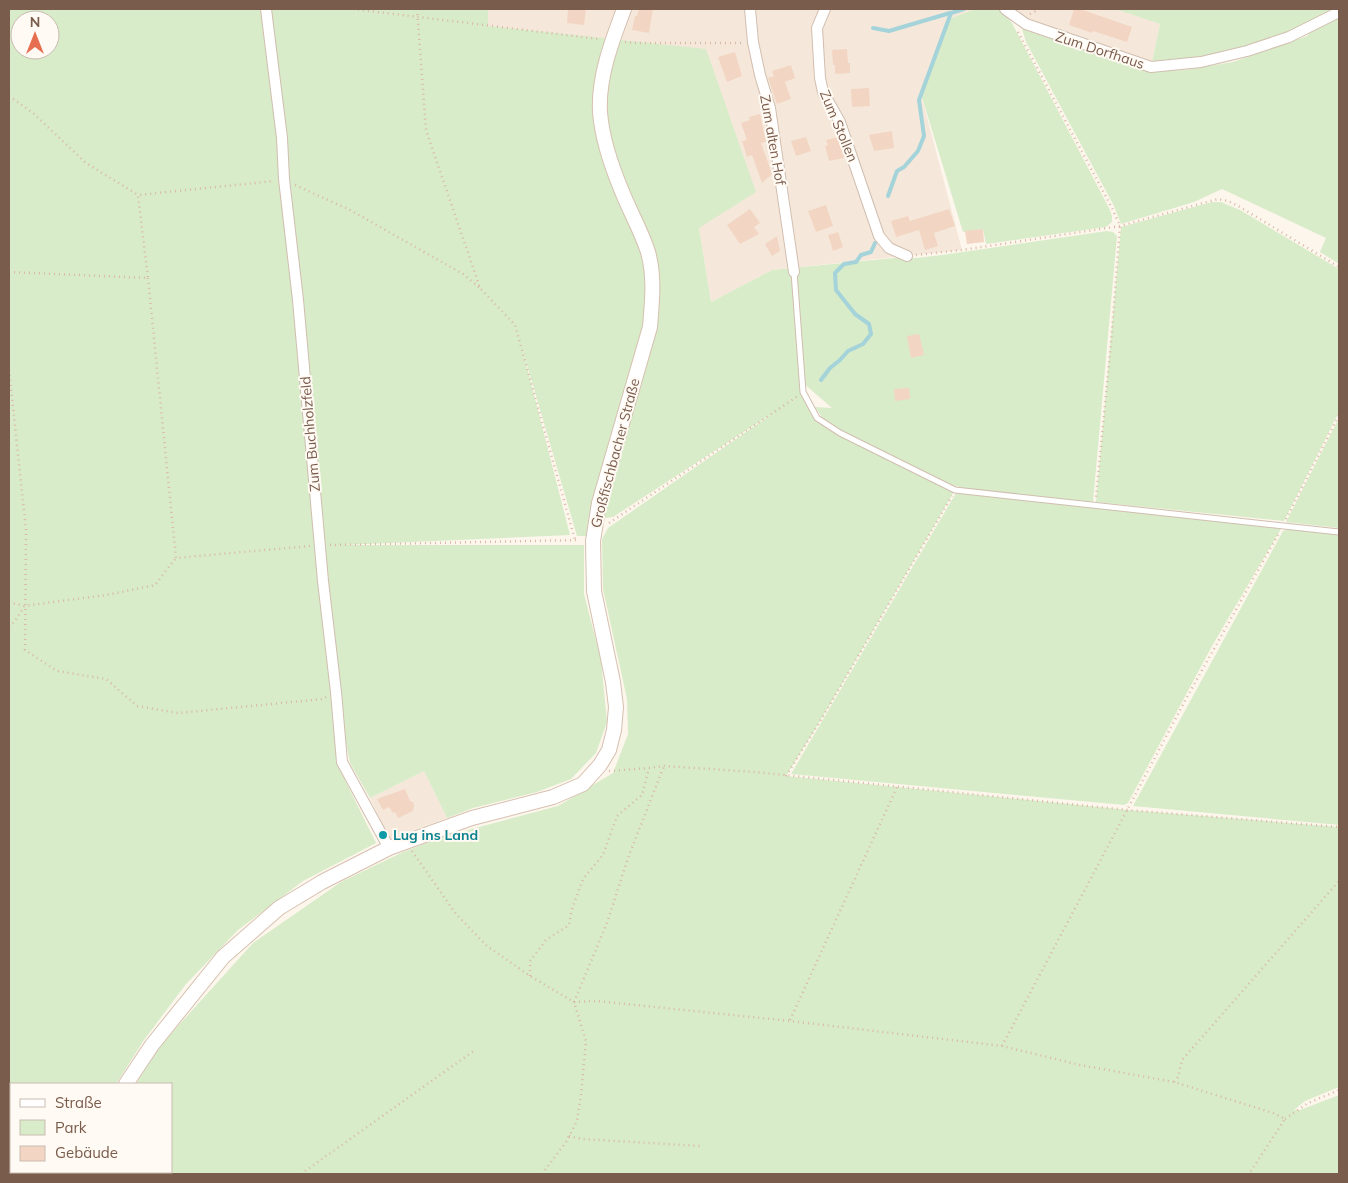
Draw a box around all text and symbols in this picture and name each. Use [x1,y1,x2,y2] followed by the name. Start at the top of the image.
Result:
[10,10,60,60] north arrow
[30,13,40,31] text: N
[1053,27,1147,73] street label: Zum Dorfhaus
[816,87,862,165] street label: Zum Stollen
[756,93,790,187] street label: Zum alten Hof
[296,376,324,492] street label: Zum Buchholzfeld
[586,376,644,530] street label: Großfischbacher Straße
[393,826,478,844] place label: Lug ins Land
[377,829,389,841] marker: Lug ins Land
[10,1083,172,1173] legend
[55,1093,102,1112] text: Straße
[55,1118,87,1137] text: Park
[55,1143,118,1162] text: Gebäude

